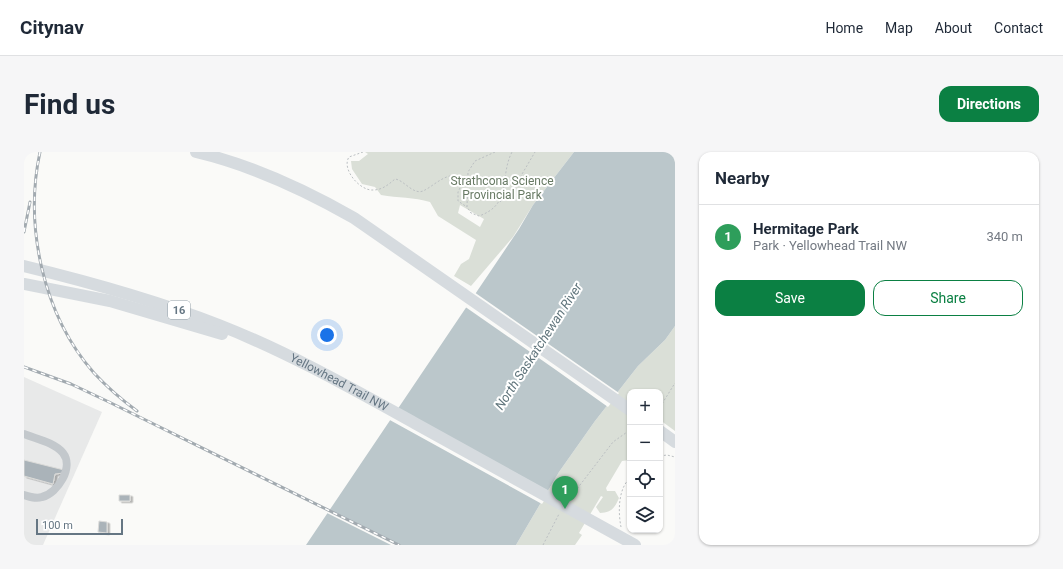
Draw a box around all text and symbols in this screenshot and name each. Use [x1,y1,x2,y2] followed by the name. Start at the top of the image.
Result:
[20,16,84,39] text: Citynav
[825,20,863,36] text: Home
[885,20,913,36] text: Map
[935,20,972,36] text: About
[994,20,1043,36] text: Contact
[939,86,1039,122] button: Directions
[24,88,115,121] text: Find us
[715,168,770,188] text: Nearby
[450,174,554,202] park label: Strathcona Science Provincial Park
[753,220,859,238] text: Hermitage Park
[724,229,732,244] text: 1
[986,229,1023,244] text: 340 m
[753,238,907,253] text: Park · Yellowhead Trail NW
[492,280,585,412] water label: North Saskatchewan River
[715,280,865,316] button: Save
[873,280,1023,316] button: Share
[168,301,190,319] road number: 16
[317,325,337,345] your location
[288,351,391,414] street label: Yellowhead Trail NW
[627,389,663,533] map controls
[627,389,663,425] button: +
[627,425,663,461] button: −
[627,461,663,497] button: locate
[552,476,578,509] pin: 1
[627,497,663,533] button: layers
[36,517,123,536] scale bar
[42,519,73,532] text: 100 m

